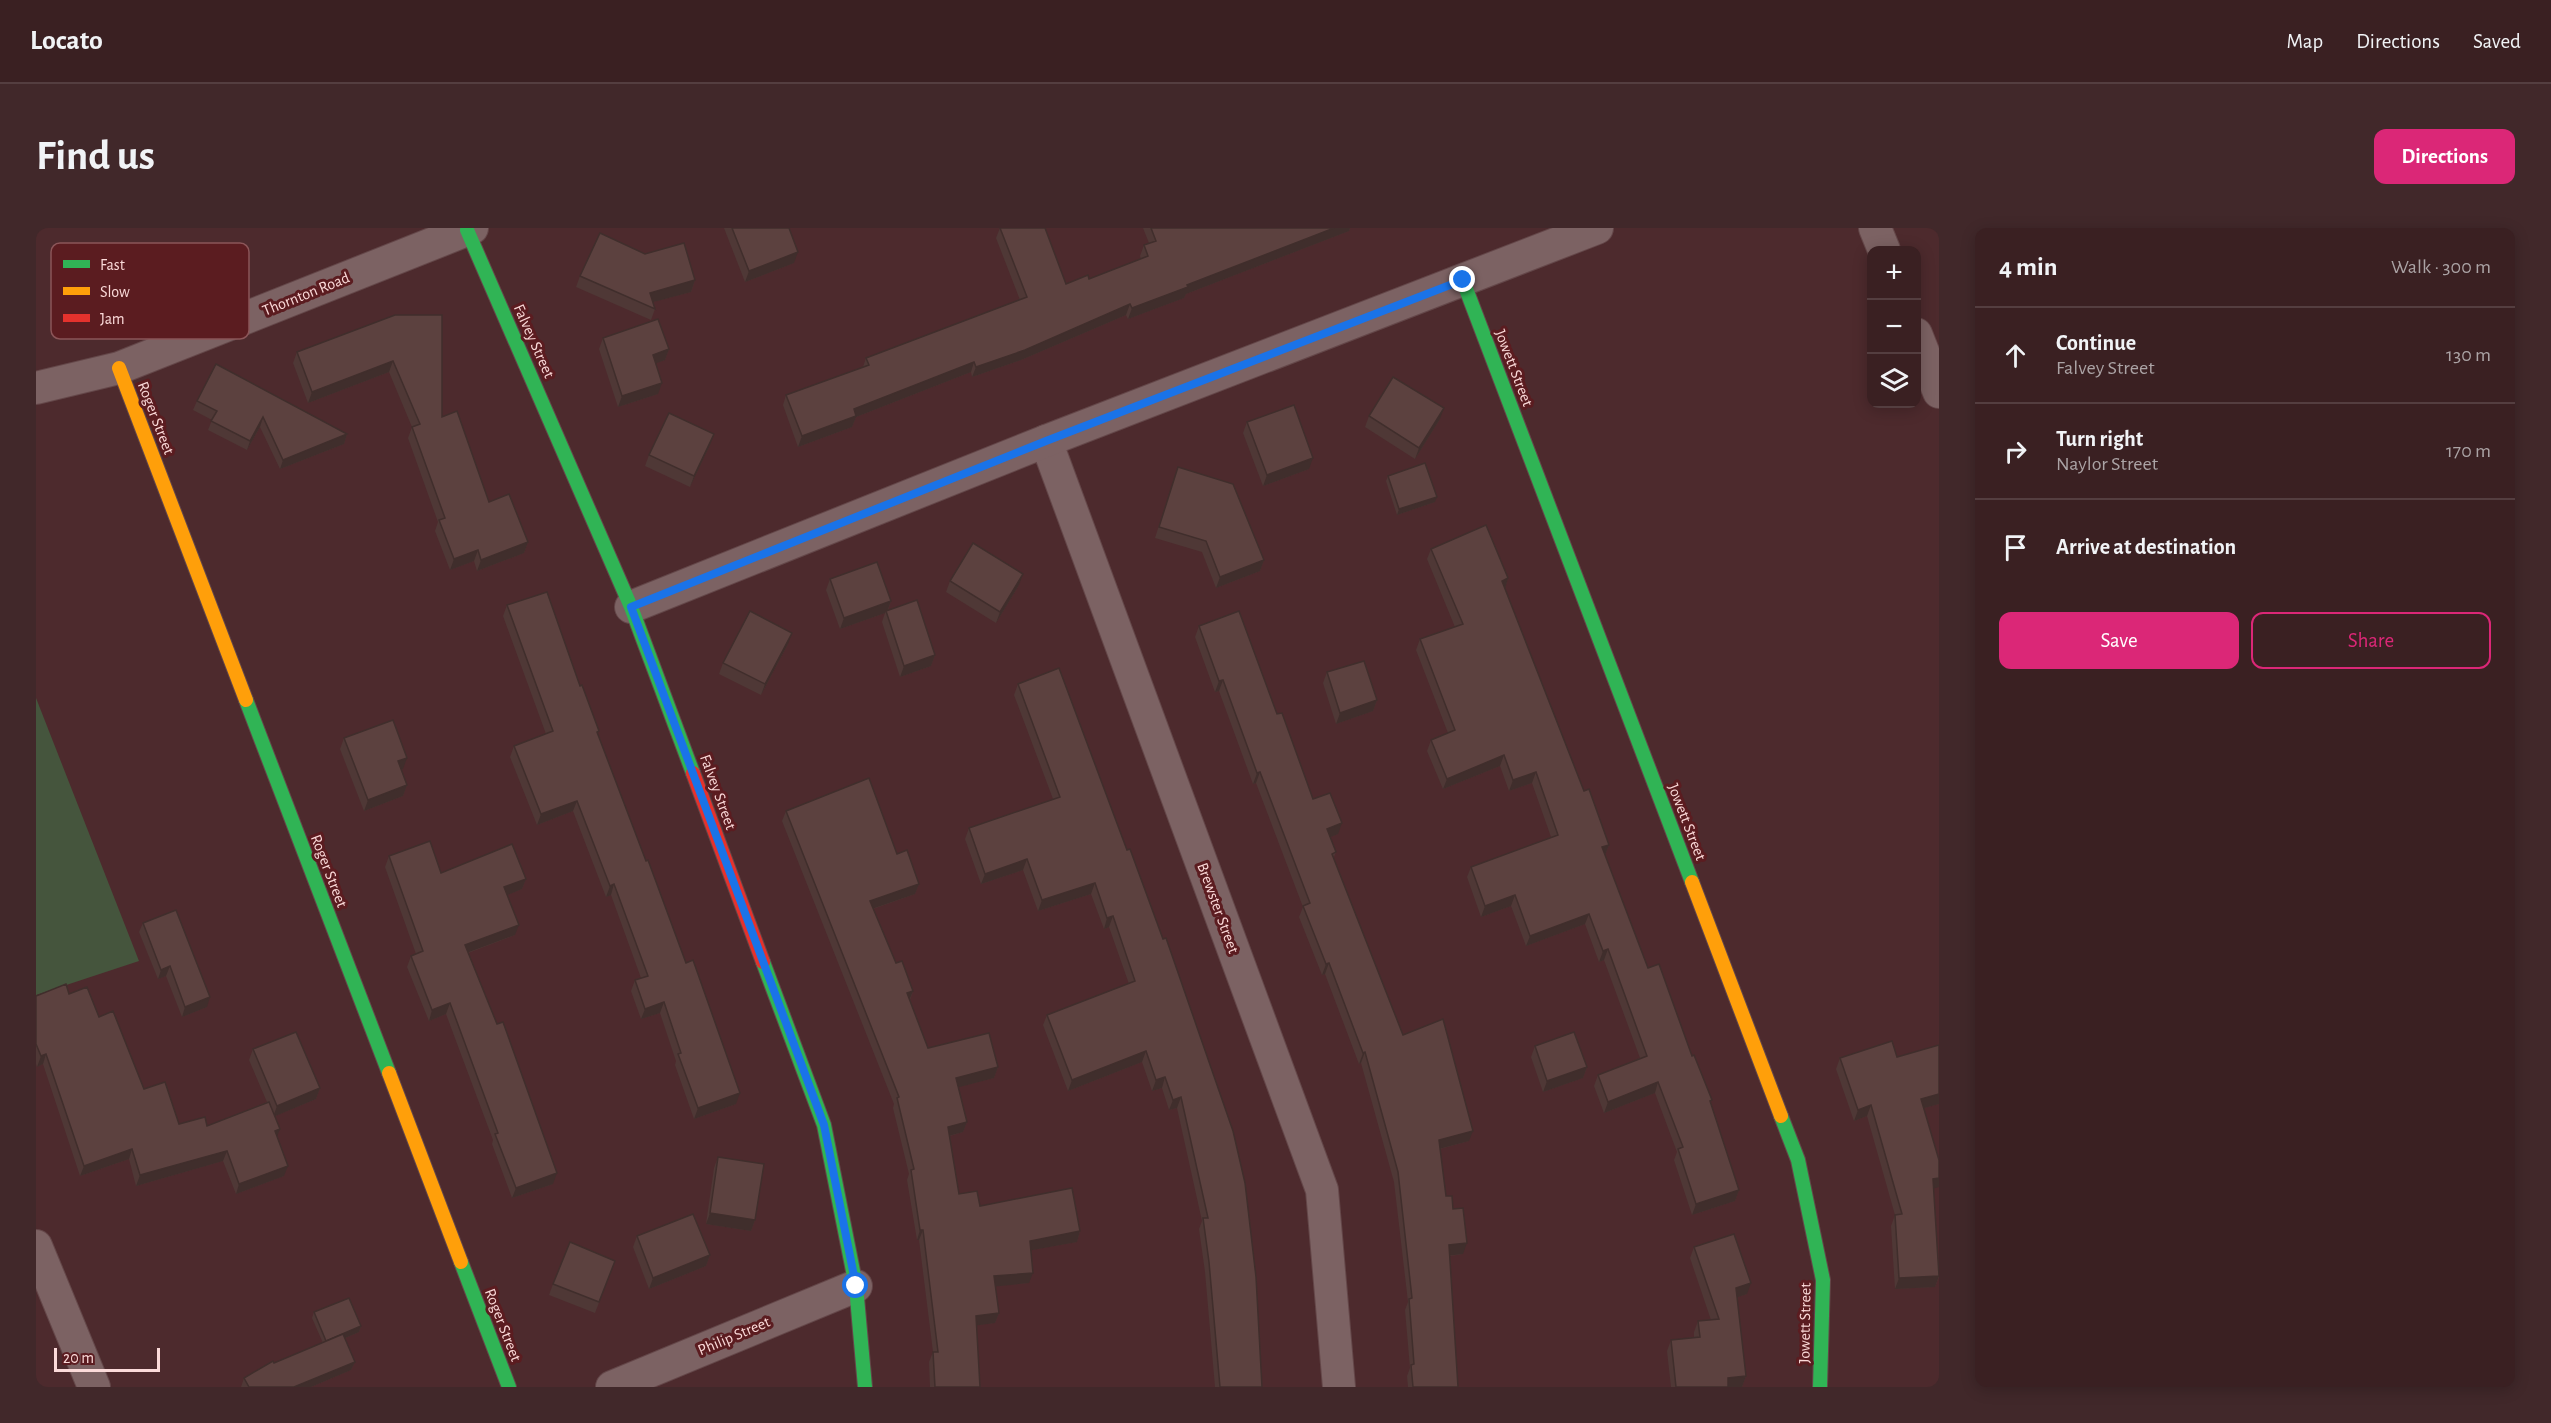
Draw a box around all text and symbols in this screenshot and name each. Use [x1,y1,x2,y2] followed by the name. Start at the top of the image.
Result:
[30,27,103,55] text: Locato
[2287,31,2323,52] text: Map
[2356,31,2440,52] text: Directions
[2473,31,2521,52] text: Saved
[2374,129,2515,184] button: Directions
[36,135,155,177] text: Find us
[51,243,249,339] legend
[1867,246,1921,408] map controls
[1867,246,1921,300] button: +
[1999,254,2058,280] text: 4 min
[100,257,125,273] text: Fast
[2391,257,2491,277] text: Walk · 300 m
[1449,266,1475,292] route end
[260,269,352,319] street label: Thornton Road
[100,284,130,300] text: Slow
[1867,300,1921,354] button: −
[510,302,557,381] street label: Falvey Street
[100,311,125,327] text: Jam
[1492,327,1536,409] street label: Jowett Street
[2056,332,2136,354] text: Continue
[1999,339,2032,372] icon: ahead
[2446,345,2491,365] text: 130 m
[1867,354,1921,408] button: layers
[2056,358,2155,378] text: Falvey Street
[135,379,177,457] street label: Roger Street
[2056,428,2143,450] text: Turn right
[1999,435,2032,468] icon: right
[2446,441,2491,461] text: 170 m
[2056,454,2158,474] text: Naylor Street
[1999,531,2032,564] icon: arrive
[2056,536,2236,558] text: Arrive at destination
[1999,612,2239,669] button: Save
[2251,612,2491,669] button: Share
[696,752,739,832] street label: Falvey Street
[1665,781,1709,863] street label: Jowett Street
[308,832,350,910] street label: Roger Street
[1194,860,1242,956] street label: Brewster Street
[842,1272,868,1298] route start
[1796,1282,1814,1364] street label: Jowett Street
[482,1286,524,1364] street label: Roger Street
[696,1314,772,1358] street label: Philip Street
[54,1345,160,1372] scale bar
[63,1350,94,1366] text: 20 m

